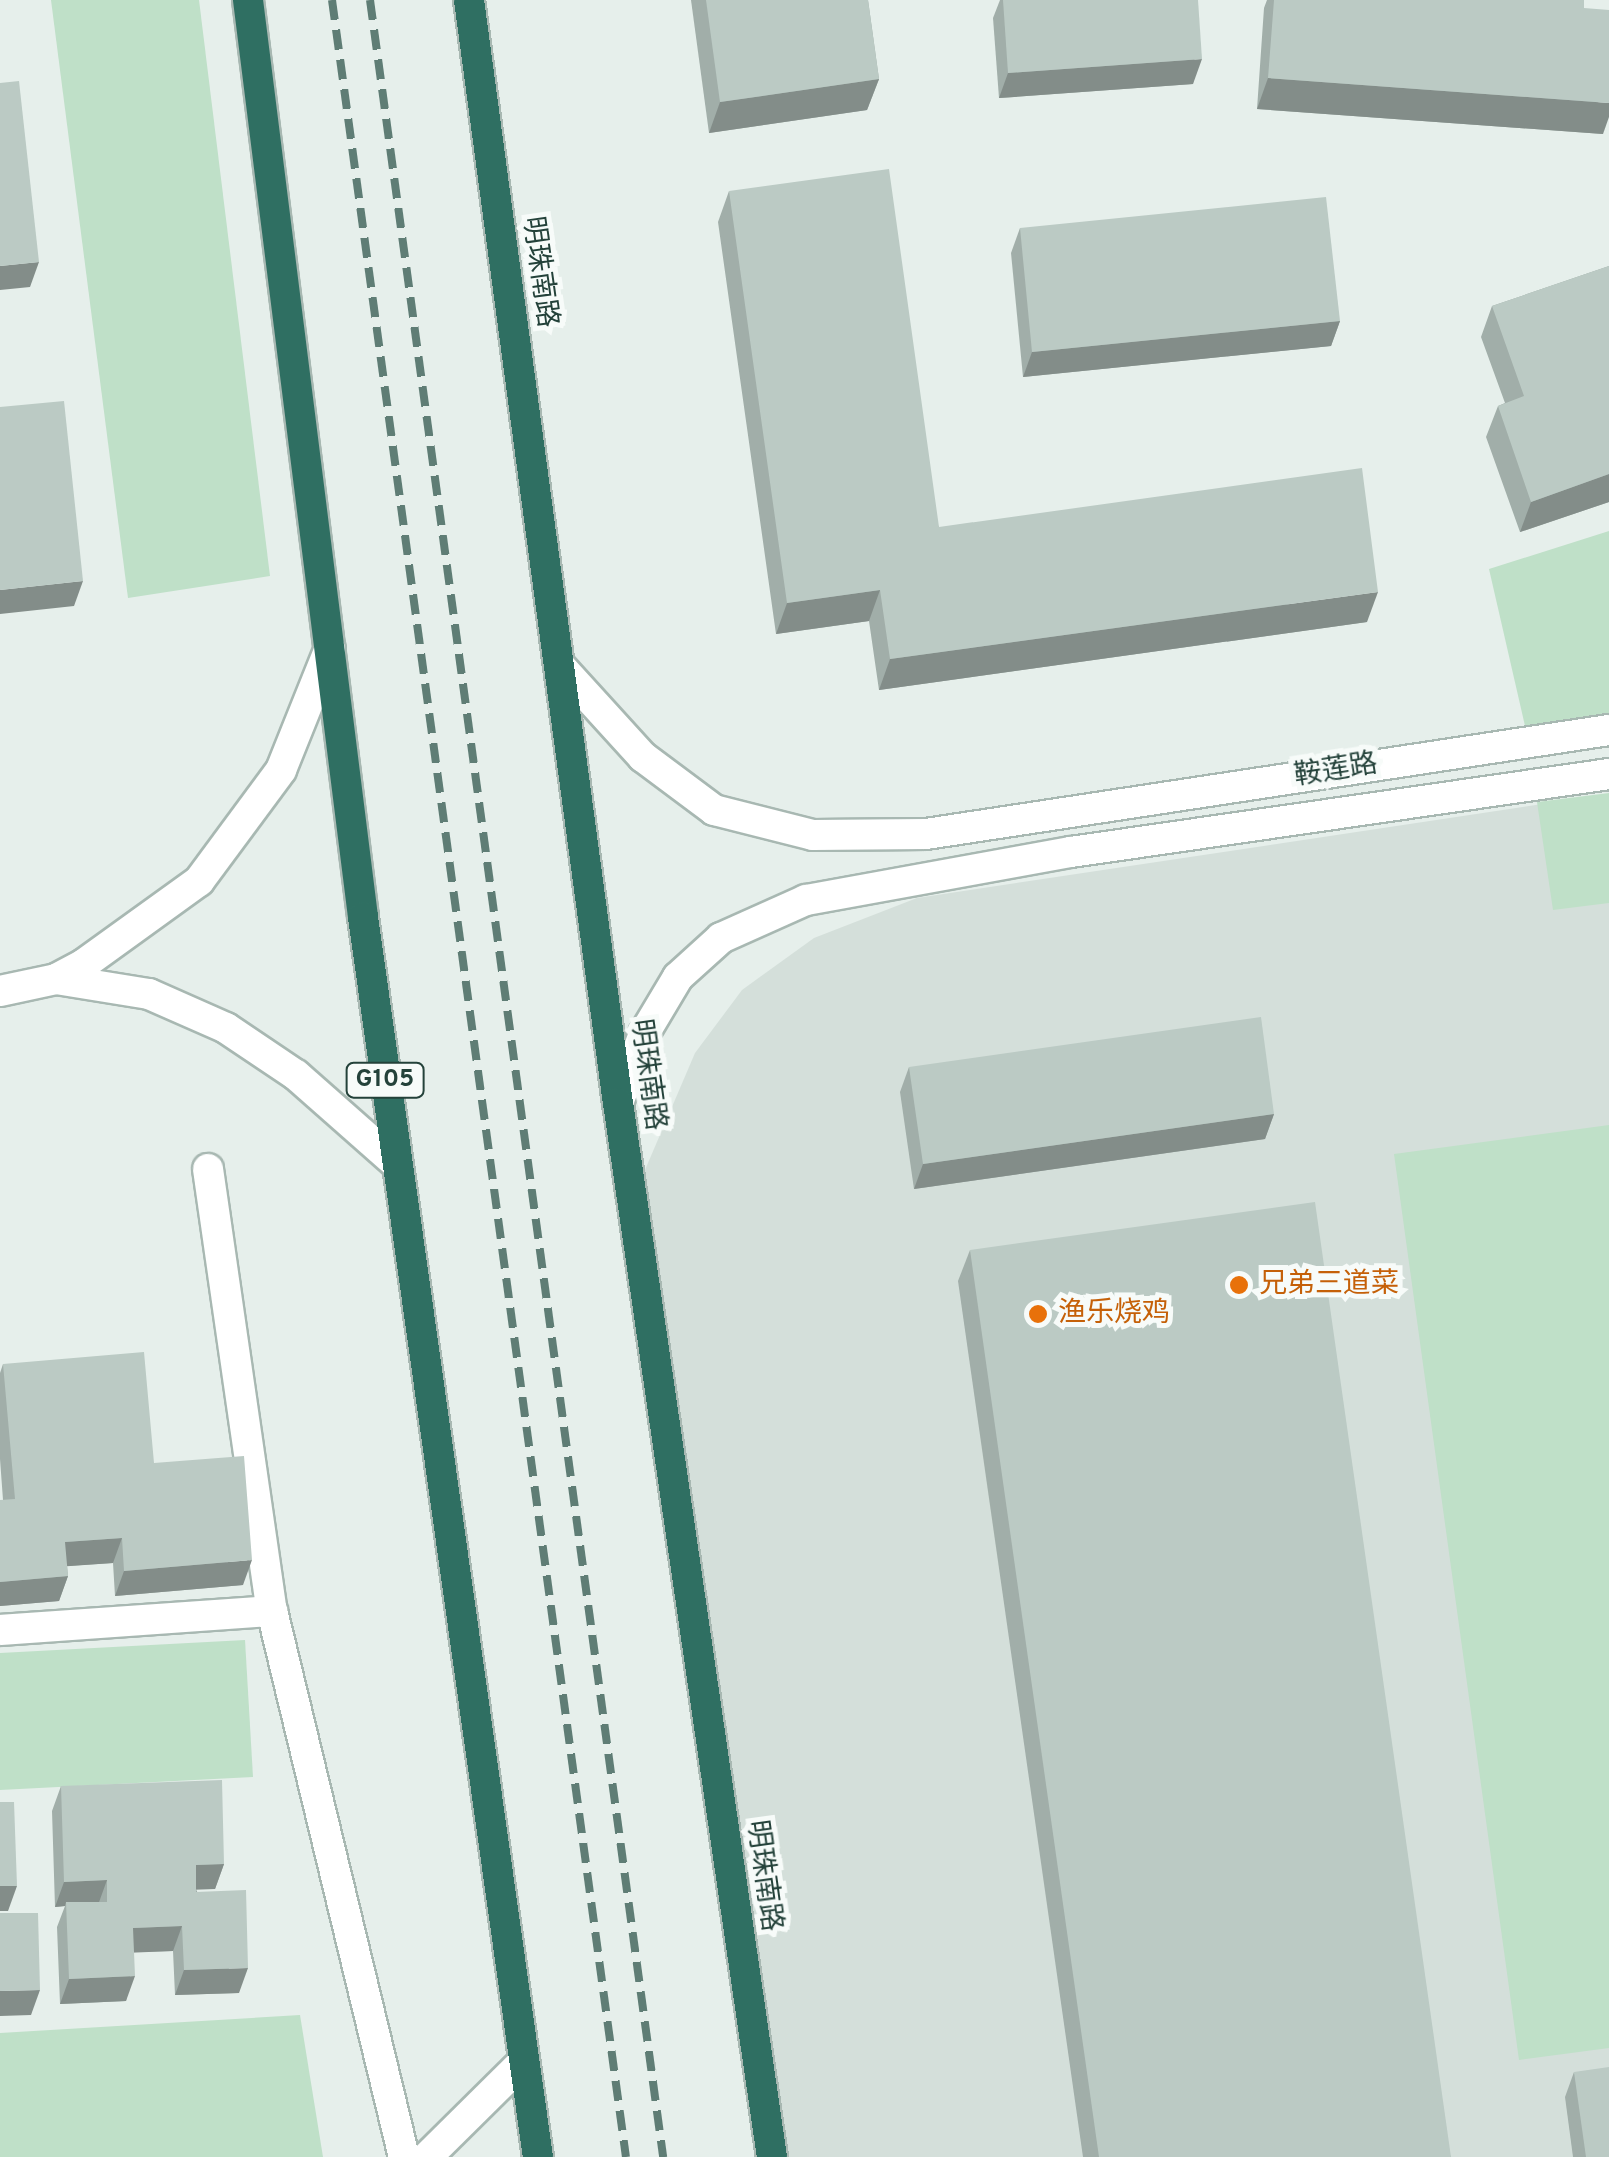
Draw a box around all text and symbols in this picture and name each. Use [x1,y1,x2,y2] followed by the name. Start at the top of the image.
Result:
[515,214,563,330] street label: 明珠南路
[1292,748,1380,794] street label: 鞍莲路
[623,1017,671,1133] street label: 明珠南路
[345,1060,425,1100] road number: G105
[1259,1268,1399,1302] place label: 兄弟三道菜
[1228,1274,1250,1296] marker: 兄弟三道菜
[1058,1297,1170,1331] place label: 渔乐烧鸡
[1027,1303,1049,1325] marker: 渔乐烧鸡
[739,1818,787,1934] street label: 明珠南路

